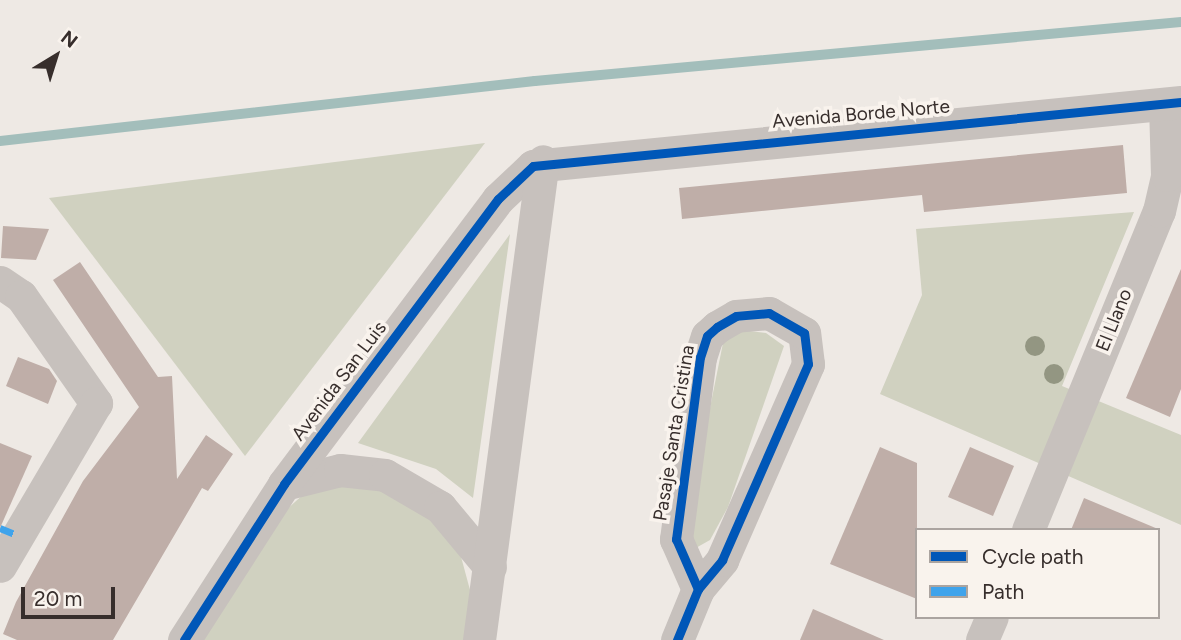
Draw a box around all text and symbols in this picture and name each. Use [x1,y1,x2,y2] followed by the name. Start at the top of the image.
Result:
[21,21,91,91] north arrow
[56,25,82,53] text: N
[771,95,951,133] street label: Avenida Borde Norte
[1091,285,1137,355] street label: El Llano
[287,317,391,445] street label: Avenida San Luis
[649,343,699,523] street label: Pasaje Santa Cristina
[915,528,1160,619] legend
[982,544,1083,569] text: Cycle path
[24,574,119,618] scale bar
[982,579,1024,604] text: Path
[34,586,82,611] text: 20 m

